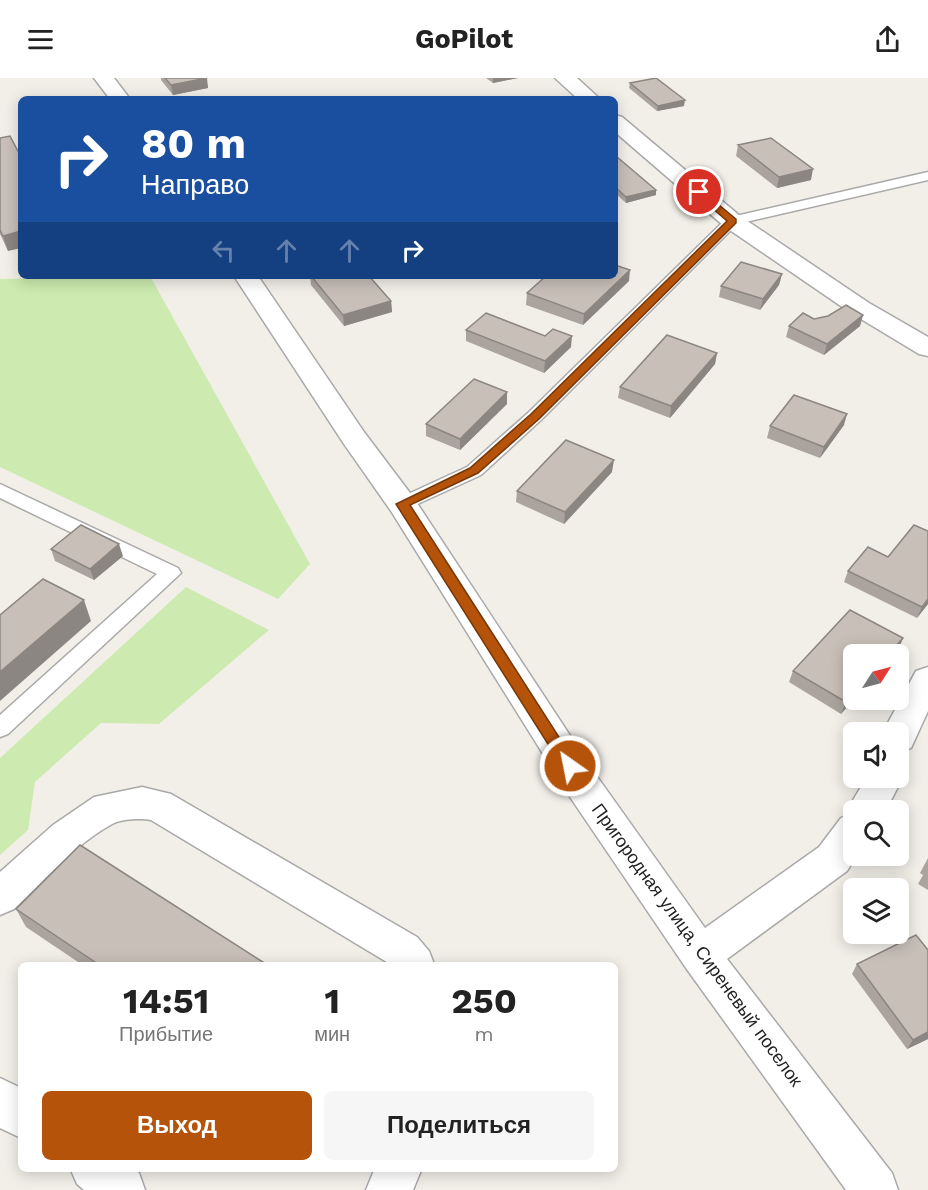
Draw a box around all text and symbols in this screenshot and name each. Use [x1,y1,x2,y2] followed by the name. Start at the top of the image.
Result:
[24,23,57,56] icon: menu
[415,23,513,55] text: GoPilot
[871,23,904,56] icon: share
[141,119,246,168] text: 80 m
[42,120,120,198] icon: right
[673,166,724,217] pin
[141,169,249,201] text: Направо
[682,175,715,208] icon: arrive
[207,234,240,267] icon: left
[270,234,303,267] icon: ahead
[333,234,366,267] icon: ahead
[396,234,429,267] icon: right
[843,644,909,710] north arrow
[843,644,909,944] map controls
[843,722,909,788] button: sound
[538,734,602,798] position arrow
[588,799,807,1090] street label: Пригородная улица, Сиреневый поселок
[843,800,909,866] button: search
[843,878,909,944] button: layers
[123,980,209,1022] text: 14:51
[324,980,340,1022] text: 1
[451,980,517,1022] text: 250
[119,1022,213,1046] text: Прибытие
[314,1022,350,1046] text: мин
[475,1022,494,1046] text: m
[42,1091,312,1160] button: Выход
[324,1091,594,1160] button: Поделиться

